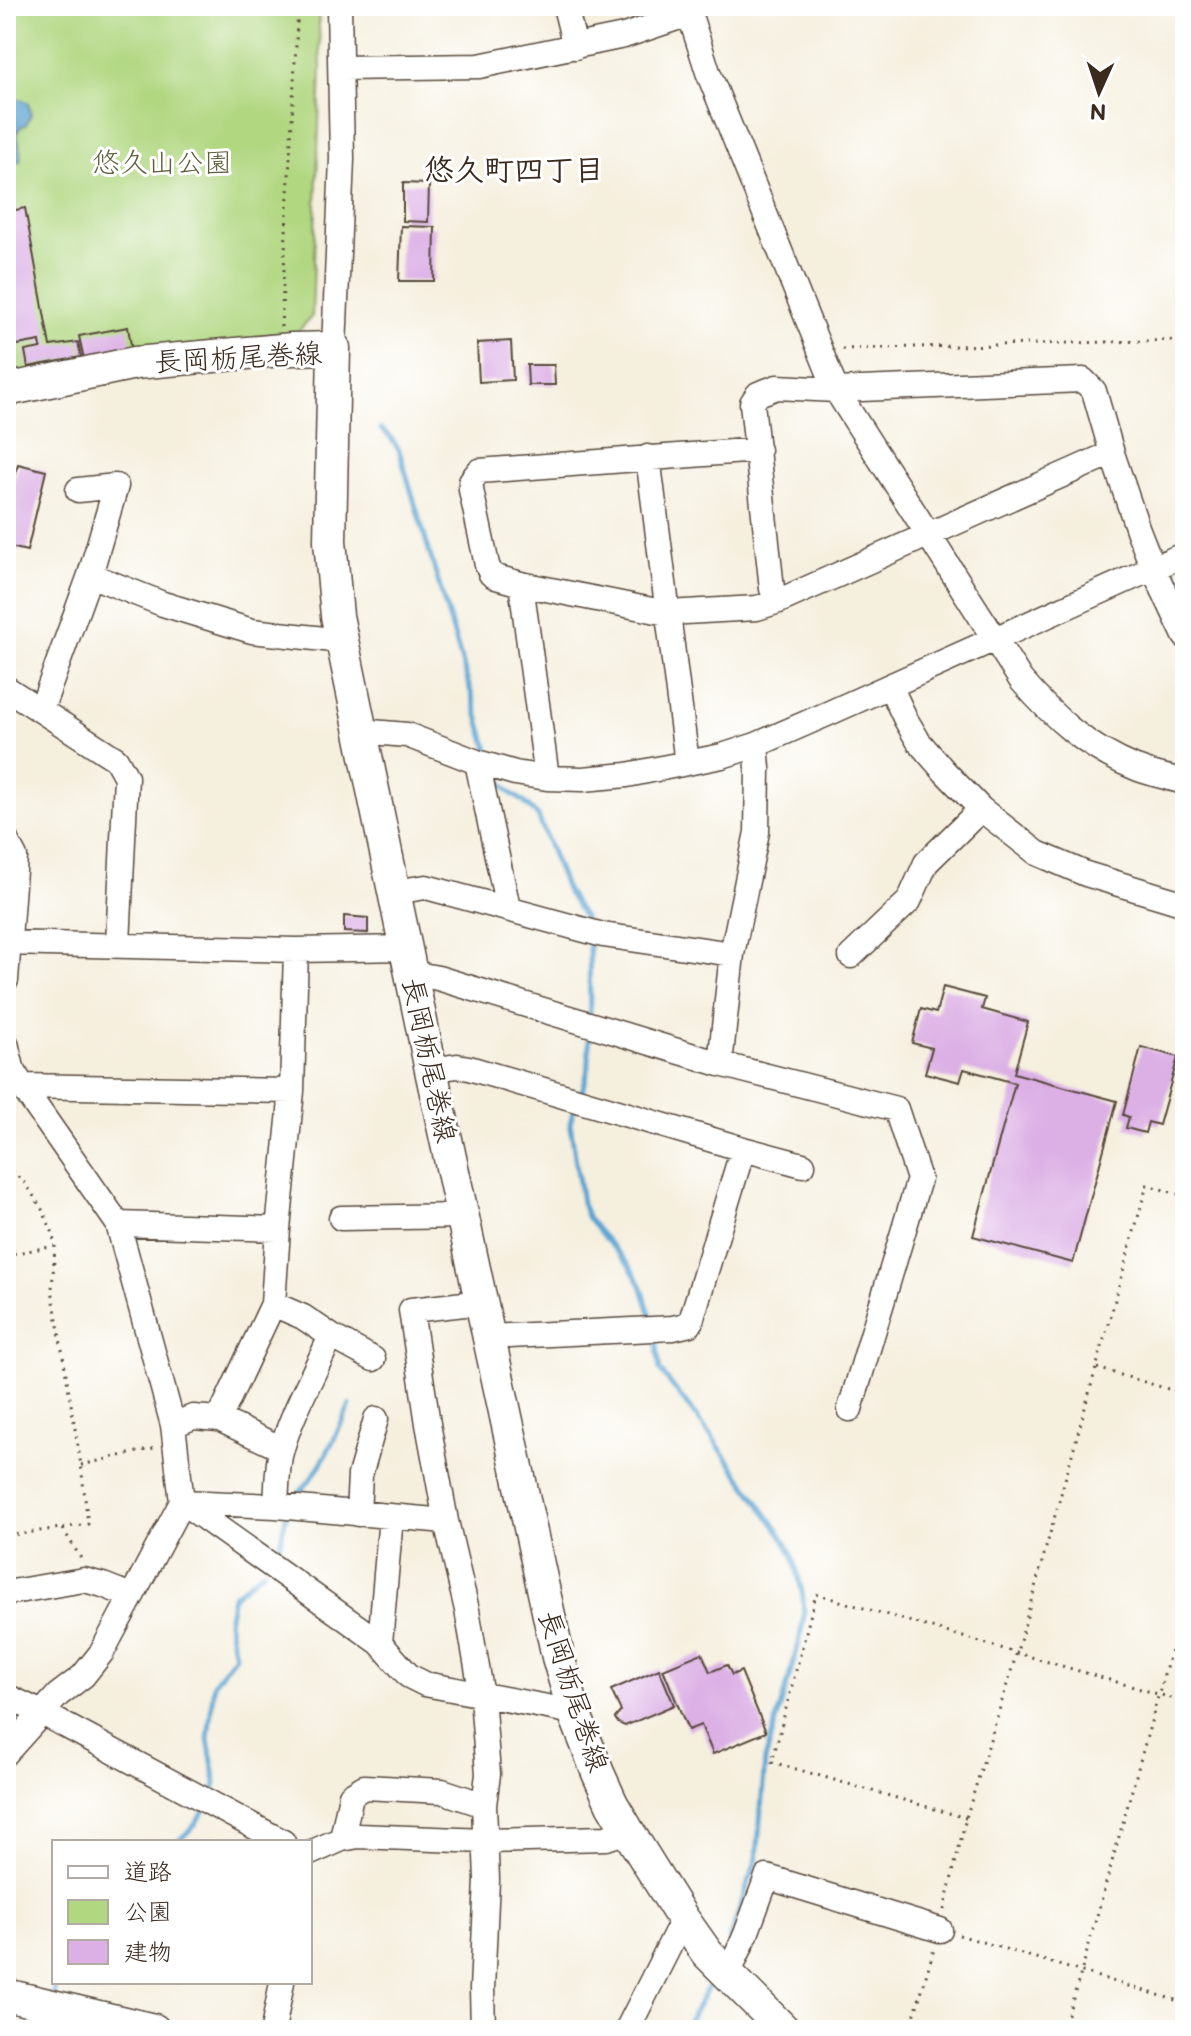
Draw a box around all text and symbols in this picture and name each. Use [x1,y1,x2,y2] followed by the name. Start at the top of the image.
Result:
[1059,52,1139,132] north arrow
[1089,97,1107,124] text: N
[92,147,232,180] park label: 悠久山公園
[424,153,604,189] district label: 悠久町四丁目
[153,338,323,379] street label: 長岡栃尾巻線
[395,975,462,1146] street label: 長岡栃尾巻線
[531,1606,614,1776] street label: 長岡栃尾巻線
[52,1840,312,1984] legend
[124,1858,172,1887] text: 道路
[124,1898,172,1927] text: 公園
[124,1938,172,1967] text: 建物

